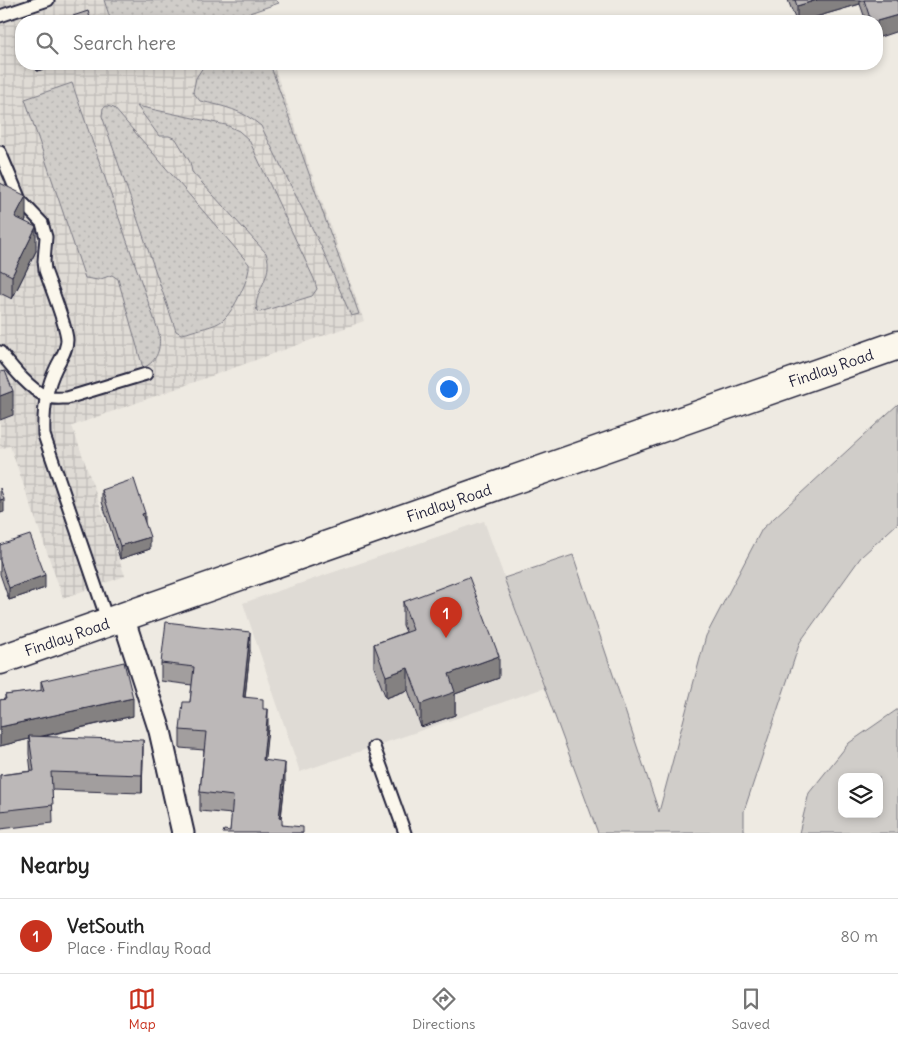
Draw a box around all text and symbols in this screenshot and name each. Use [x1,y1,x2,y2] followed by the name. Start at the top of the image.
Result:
[15,15,883,70] search box
[33,29,61,57] icon: search
[73,31,176,55] text: Search here
[786,345,876,391] street label: Findlay Road
[436,376,462,402] your location
[404,480,494,526] street label: Findlay Road
[430,597,462,638] pin: 1
[22,614,112,660] street label: Findlay Road
[838,773,883,818] map controls
[838,773,883,818] button: layers
[20,852,90,879] text: Nearby
[67,914,144,938] text: VetSouth
[33,926,39,946] text: 1
[840,926,878,946] text: 80 m
[67,938,211,958] text: Place · Findlay Road
[128,985,156,1033] tab: Map
[412,985,475,1033] tab: Directions
[732,985,770,1033] tab: Saved

